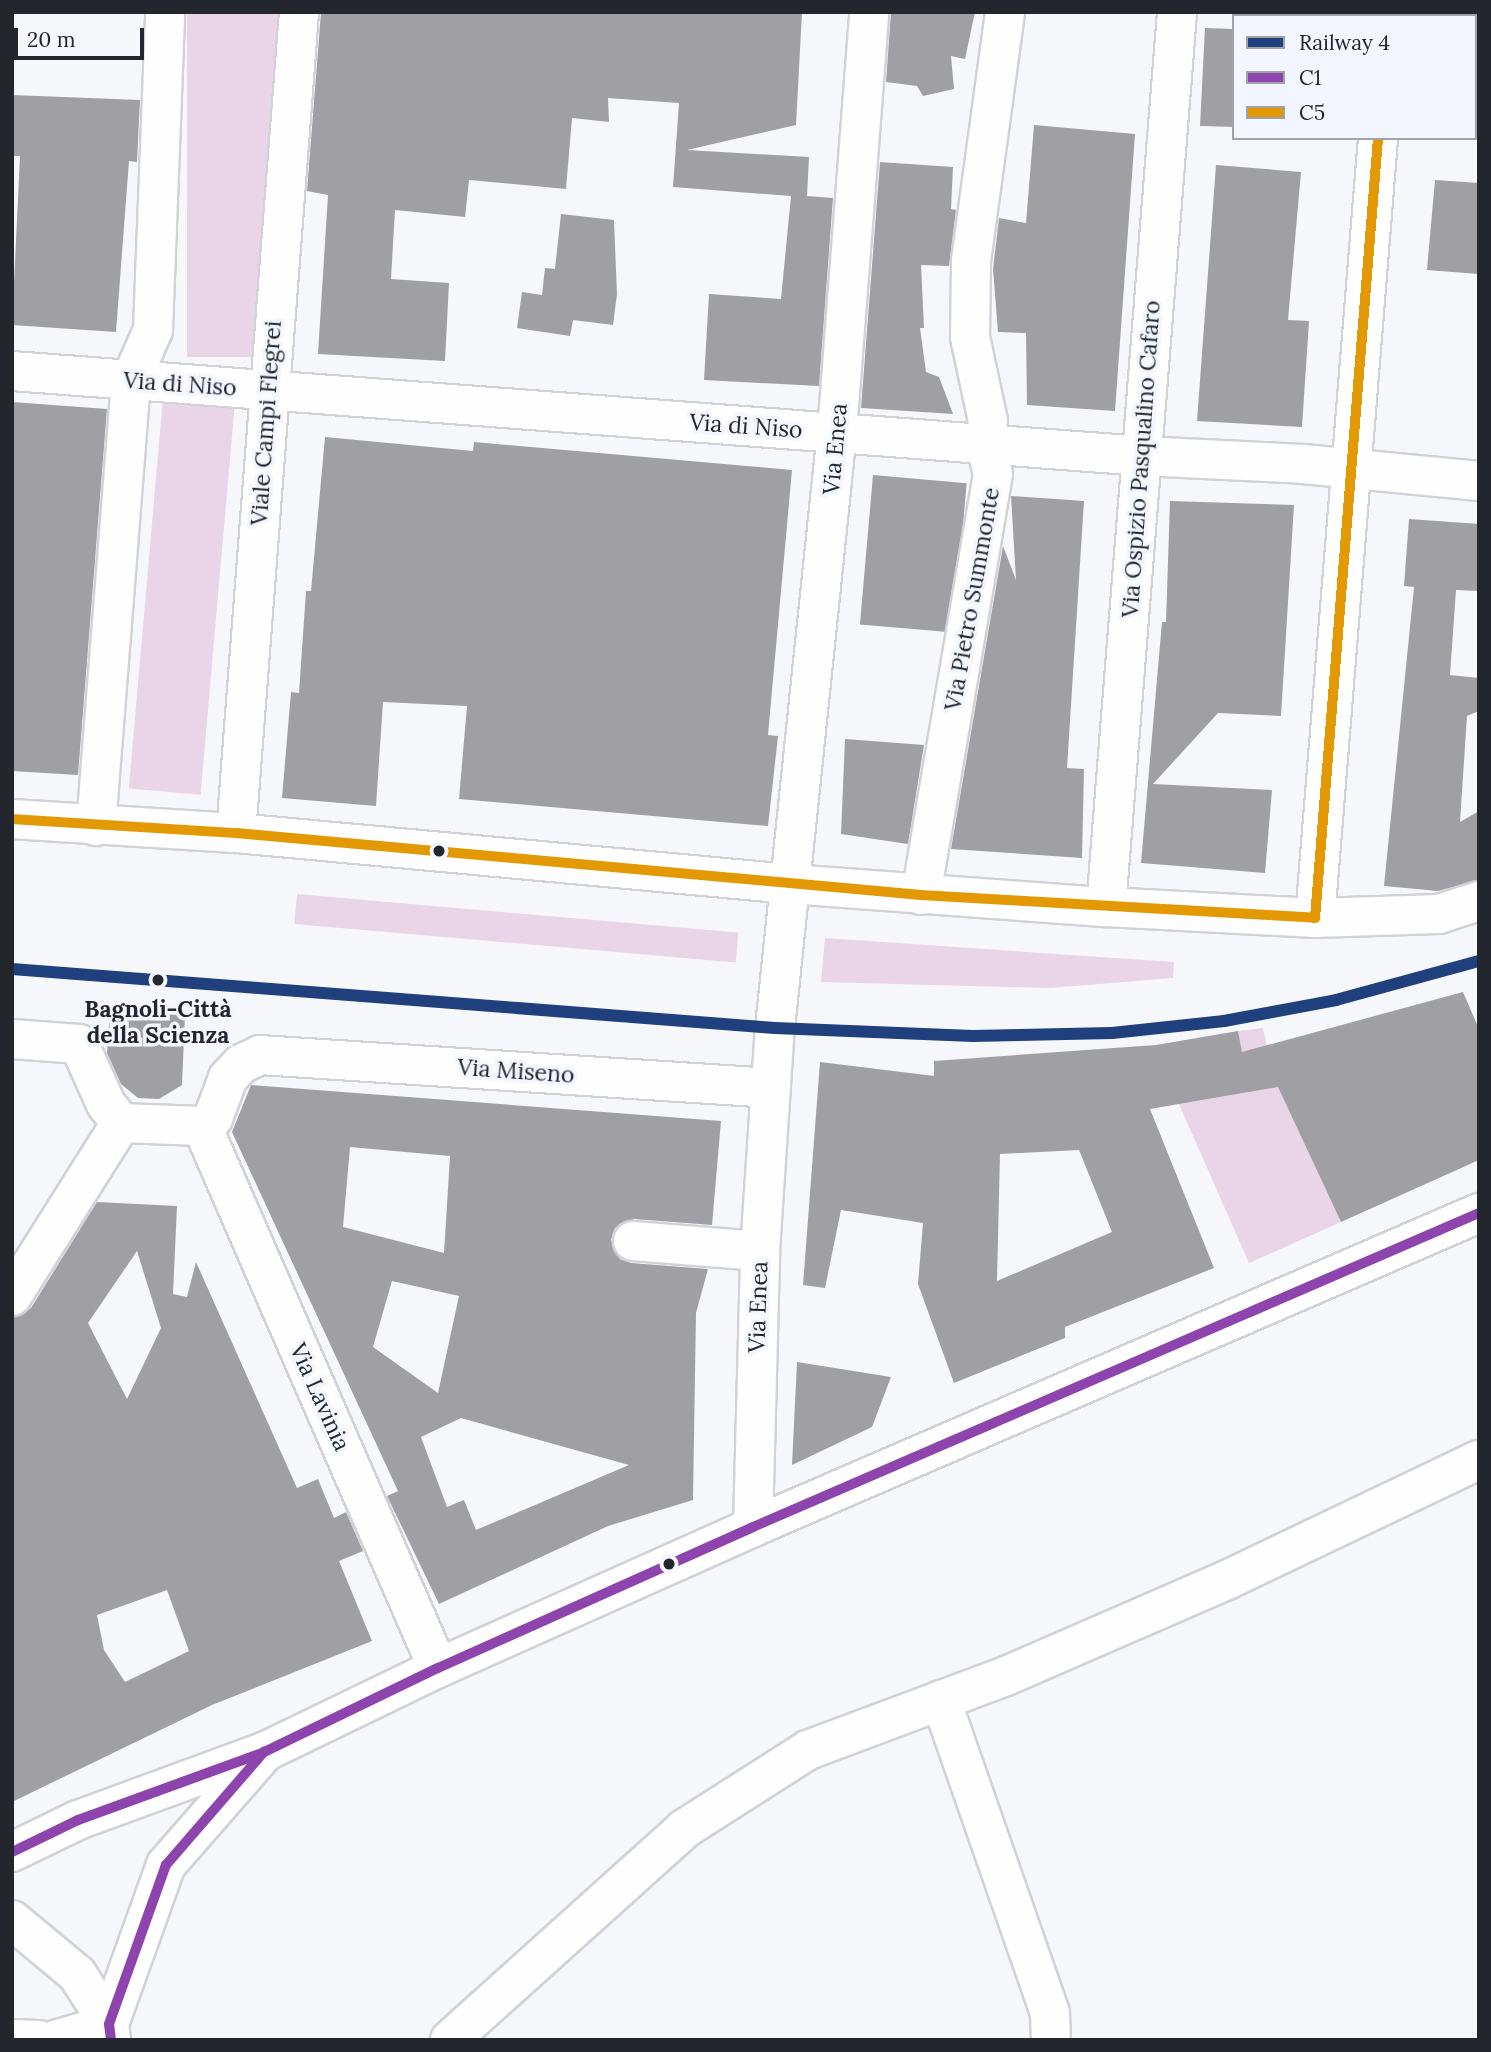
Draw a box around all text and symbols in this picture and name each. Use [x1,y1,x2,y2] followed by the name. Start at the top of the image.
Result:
[18,14,147,58] scale bar
[1232,14,1477,140] legend
[27,26,76,53] text: 20 m
[1299,29,1390,56] text: Railway 4
[1299,64,1321,91] text: C1
[1299,99,1325,126] text: C5
[1116,299,1166,619] street label: Via Ospizio Pasqualino Cafaro
[245,320,287,526] street label: Viale Campi Flegrei
[122,366,238,402] street label: Via di Niso
[817,402,853,496] street label: Via Enea
[688,408,804,444] street label: Via di Niso
[939,485,1005,713] street label: Via Pietro Summonte
[432,844,446,858] unlabelled marker
[146,968,170,992] marker: Bagnoli-Città della Scienza
[84,995,232,1049] place label: Bagnoli-Città della Scienza
[457,1053,575,1089] street label: Via Miseno
[743,1261,773,1353] street label: Via Enea
[284,1339,356,1455] street label: Via Lavinia
[662,1557,676,1571] unlabelled marker

